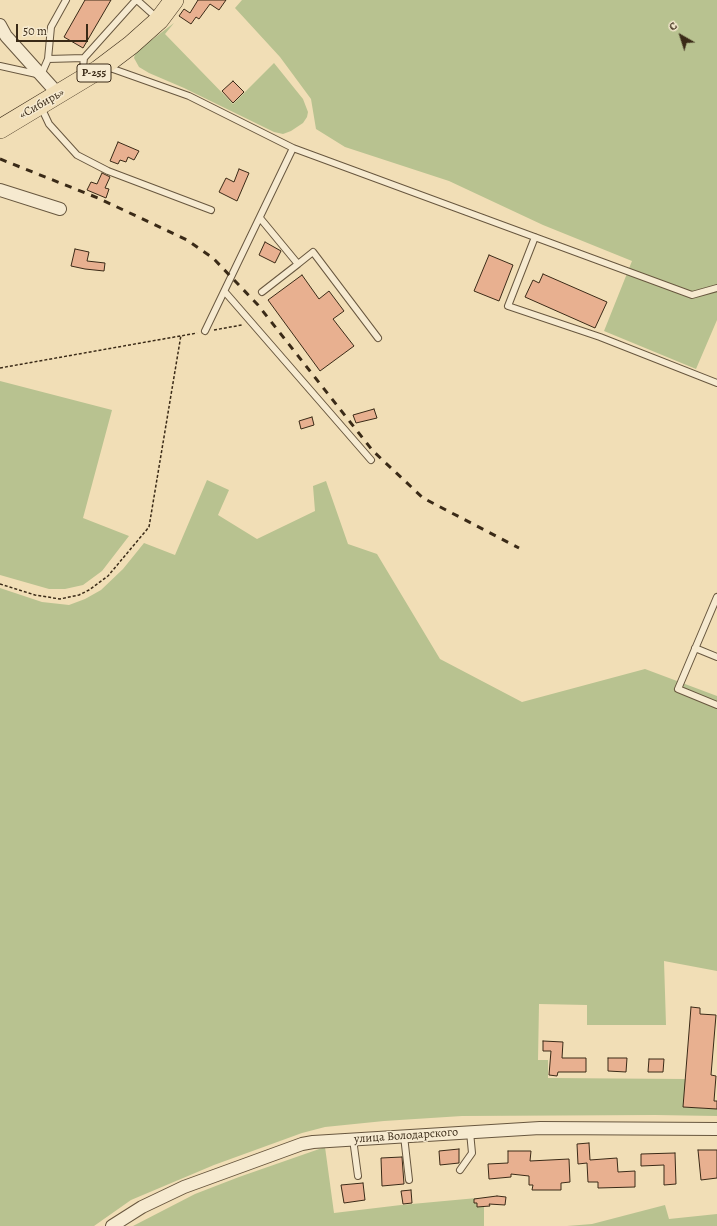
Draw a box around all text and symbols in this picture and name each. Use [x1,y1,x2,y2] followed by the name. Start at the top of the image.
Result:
[18,16,90,42] scale bar
[661,16,701,56] north arrow
[666,18,680,34] text: С
[23,23,47,39] text: 50 m
[77,64,111,82] road number: Р-255
[17,85,67,123] street label: «Сибирь»
[354,1125,458,1147] street label: улица Володарского

